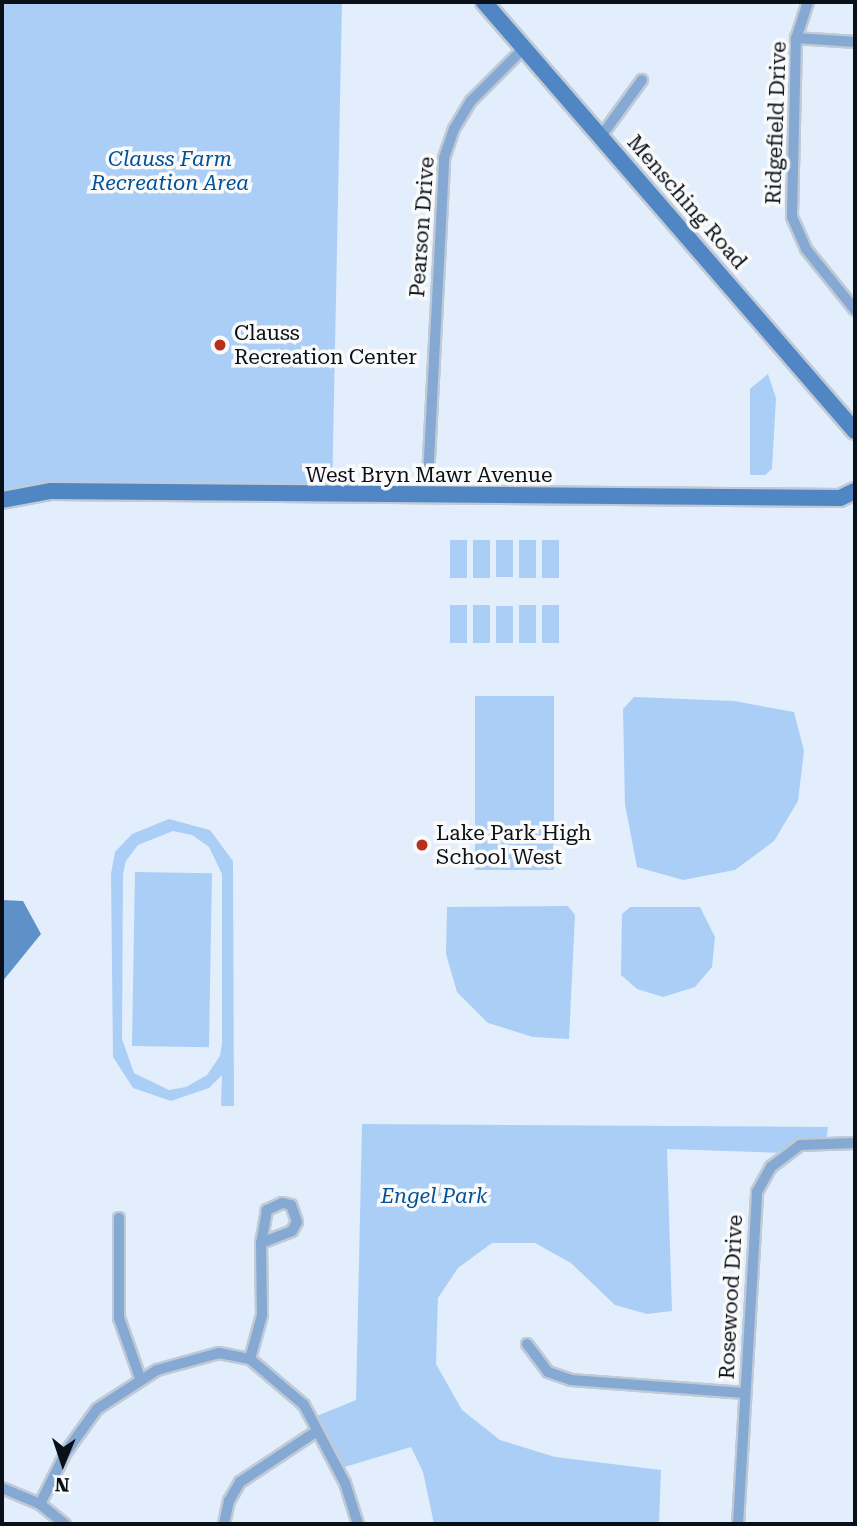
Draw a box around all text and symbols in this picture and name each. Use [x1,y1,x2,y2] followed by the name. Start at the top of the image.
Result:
[761,41,791,205] street label: Ridgefield Drive
[622,130,752,274] street label: Mensching Road
[91,146,249,196] park label: Clauss Farm Recreation Area
[405,156,439,298] street label: Pearson Drive
[234,320,417,370] place label: Clauss Recreation Center
[212,337,228,353] marker: Clauss Recreation Center
[306,462,552,488] street label: West Bryn Mawr Avenue
[436,820,591,870] place label: Lake Park High School West
[414,837,430,853] marker: Lake Park High School West
[381,1183,487,1209] park label: Engel Park
[714,1214,748,1380] street label: Rosewood Drive
[28,1428,98,1498] north arrow
[55,1473,70,1496] text: N

